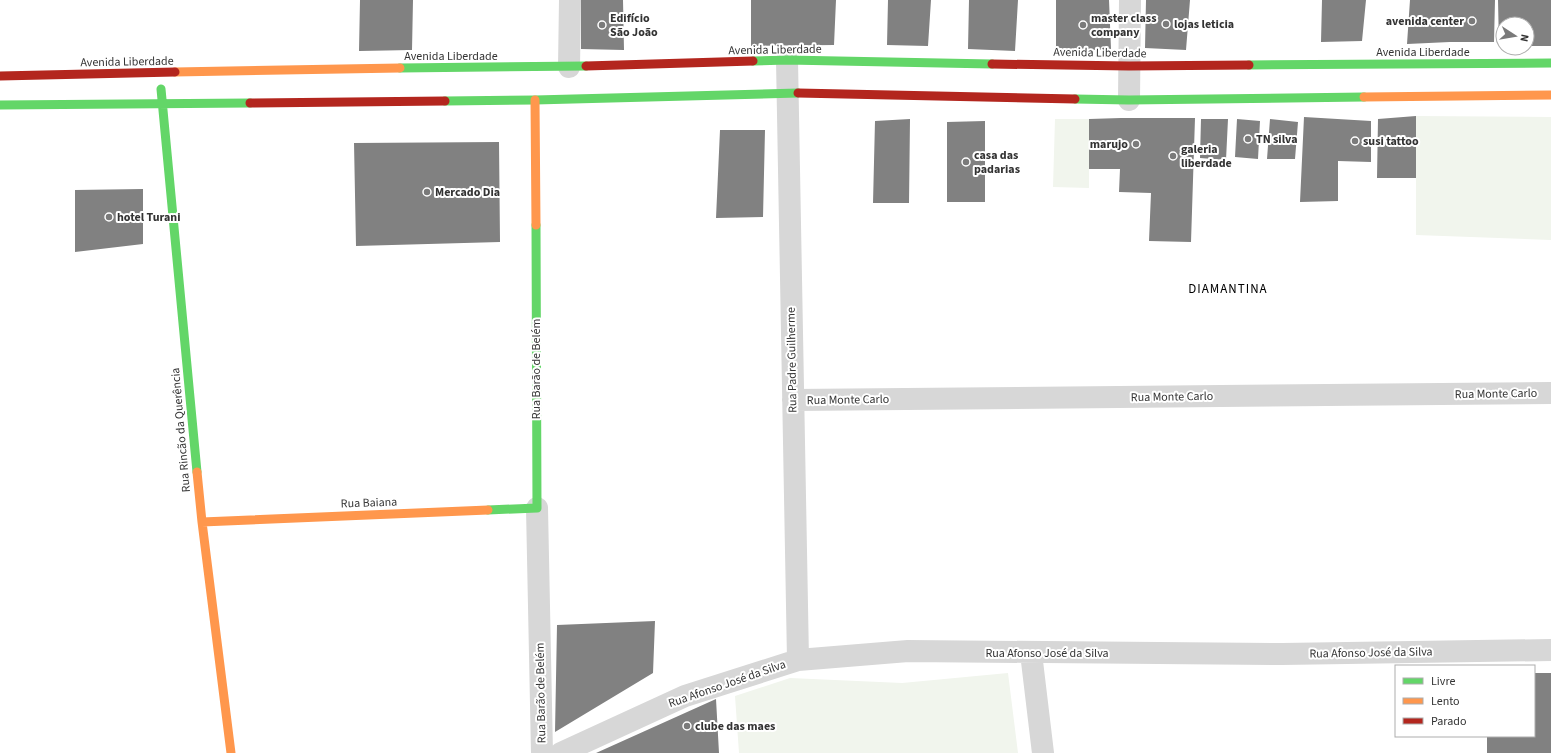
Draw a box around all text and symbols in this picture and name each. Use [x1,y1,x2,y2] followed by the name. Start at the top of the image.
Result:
[610,10,658,41] place label: Edifício São João
[1091,10,1156,41] place label: master class company
[1386,13,1464,30] place label: avenida center
[1174,16,1234,33] place label: lojas leticia
[1467,16,1477,26] marker: avenida center
[1495,16,1535,56] north arrow
[1161,19,1171,29] marker: lojas leticia
[597,20,607,30] marker: Edifício São João
[1078,20,1088,30] marker: master class company
[1516,33,1532,43] text: N
[728,41,822,59] street label: Avenida Liberdade
[1053,44,1147,62] street label: Avenida Liberdade
[1376,44,1470,61] street label: Avenida Liberdade
[404,48,498,65] street label: Avenida Liberdade
[80,53,174,71] street label: Avenida Liberdade
[1256,131,1297,148] place label: TN silva
[1363,133,1419,150] place label: susi tattoo
[1243,134,1253,144] marker: TN silva
[1090,136,1128,153] place label: marujo
[1350,136,1360,146] marker: susi tattoo
[1131,139,1141,149] marker: marujo
[1181,141,1232,172] place label: galeria liberdade
[974,147,1020,178] place label: casa das padarias
[1168,151,1178,161] marker: galeria liberdade
[961,157,971,167] marker: casa das padarias
[435,184,500,201] place label: Mercado Dia
[422,187,432,197] marker: Mercado Dia
[117,209,181,226] place label: hotel Turani
[104,212,114,222] marker: hotel Turani
[1188,280,1268,298] district label: DIAMANTINA
[783,307,801,413] street label: Rua Padre Guilherme
[528,319,545,419] street label: Rua Barão de Belém
[167,367,195,493] street label: Rua Rincão da Querência
[1455,385,1537,403] street label: Rua Monte Carlo
[1131,388,1213,406] street label: Rua Monte Carlo
[807,391,889,409] street label: Rua Monte Carlo
[340,494,398,512] street label: Rua Baiana
[532,642,550,744] street label: Rua Barão de Belém
[1309,643,1433,663] street label: Rua Afonso José da Silva
[985,645,1109,662] street label: Rua Afonso José da Silva
[666,656,788,712] street label: Rua Afonso José da Silva
[1395,665,1535,737] legend
[1431,673,1455,690] text: Livre
[1431,693,1460,710] text: Lento
[1431,713,1466,730] text: Parado
[695,718,775,735] place label: clube das maes
[682,721,692,731] marker: clube das maes

